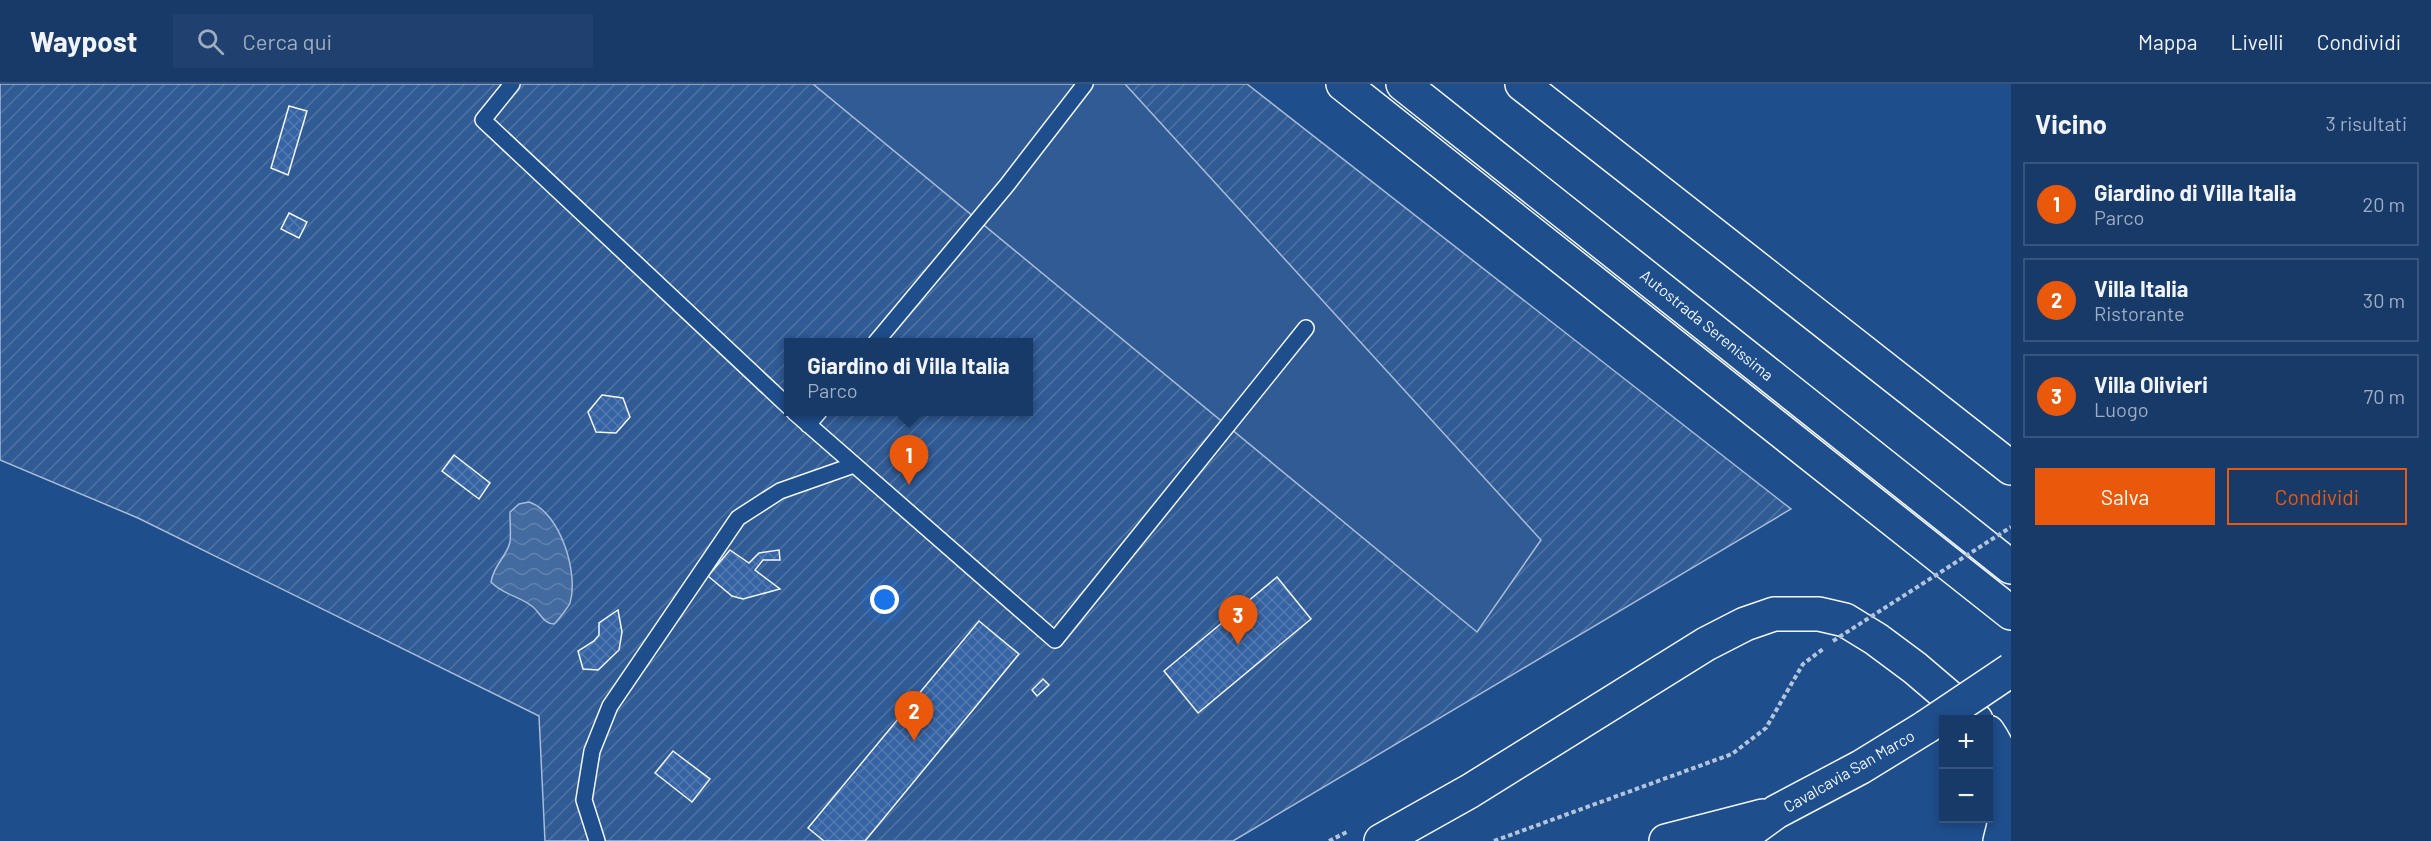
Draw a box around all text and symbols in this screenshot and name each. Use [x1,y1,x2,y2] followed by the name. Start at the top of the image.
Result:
[173,14,593,68] search box
[30,24,137,58] text: Waypost
[194,25,227,58] icon: search
[242,28,332,54] text: Cerca qui
[2138,29,2198,54] text: Mappa
[2231,29,2284,54] text: Livelli
[2317,29,2401,54] text: Condividi
[2035,108,2107,139] text: Vicino
[2326,111,2407,135] text: 3 risultati
[2094,179,2296,205] text: Giardino di Villa Italia
[2053,192,2060,216] text: 1
[2362,192,2405,216] text: 20 m
[2094,205,2144,229] text: Parco
[1637,265,1778,384] street label: Autostrada Serenissima
[2094,275,2188,301] text: Villa Italia
[2051,288,2062,312] text: 2
[2363,288,2405,312] text: 30 m
[2094,301,2185,325] text: Ristorante
[784,338,1033,416] popup
[807,352,1010,378] text: Giardino di Villa Italia
[2094,371,2208,397] text: Villa Olivieri
[807,378,858,402] text: Parco
[2051,384,2062,408] text: 3
[2364,384,2405,408] text: 70 m
[2094,397,2149,421] text: Luogo
[890,436,928,485] pin: 1
[2035,468,2215,525] button: Salva
[2227,468,2407,525] button: Condividi
[870,585,899,614] your location
[1218,596,1258,645] pin: 3
[894,692,934,741] pin: 2
[1939,715,1993,823] map controls
[1939,715,1993,769] button: +
[1780,725,1918,816] street label: Cavalcavia San Marco
[1939,769,1993,823] button: −

